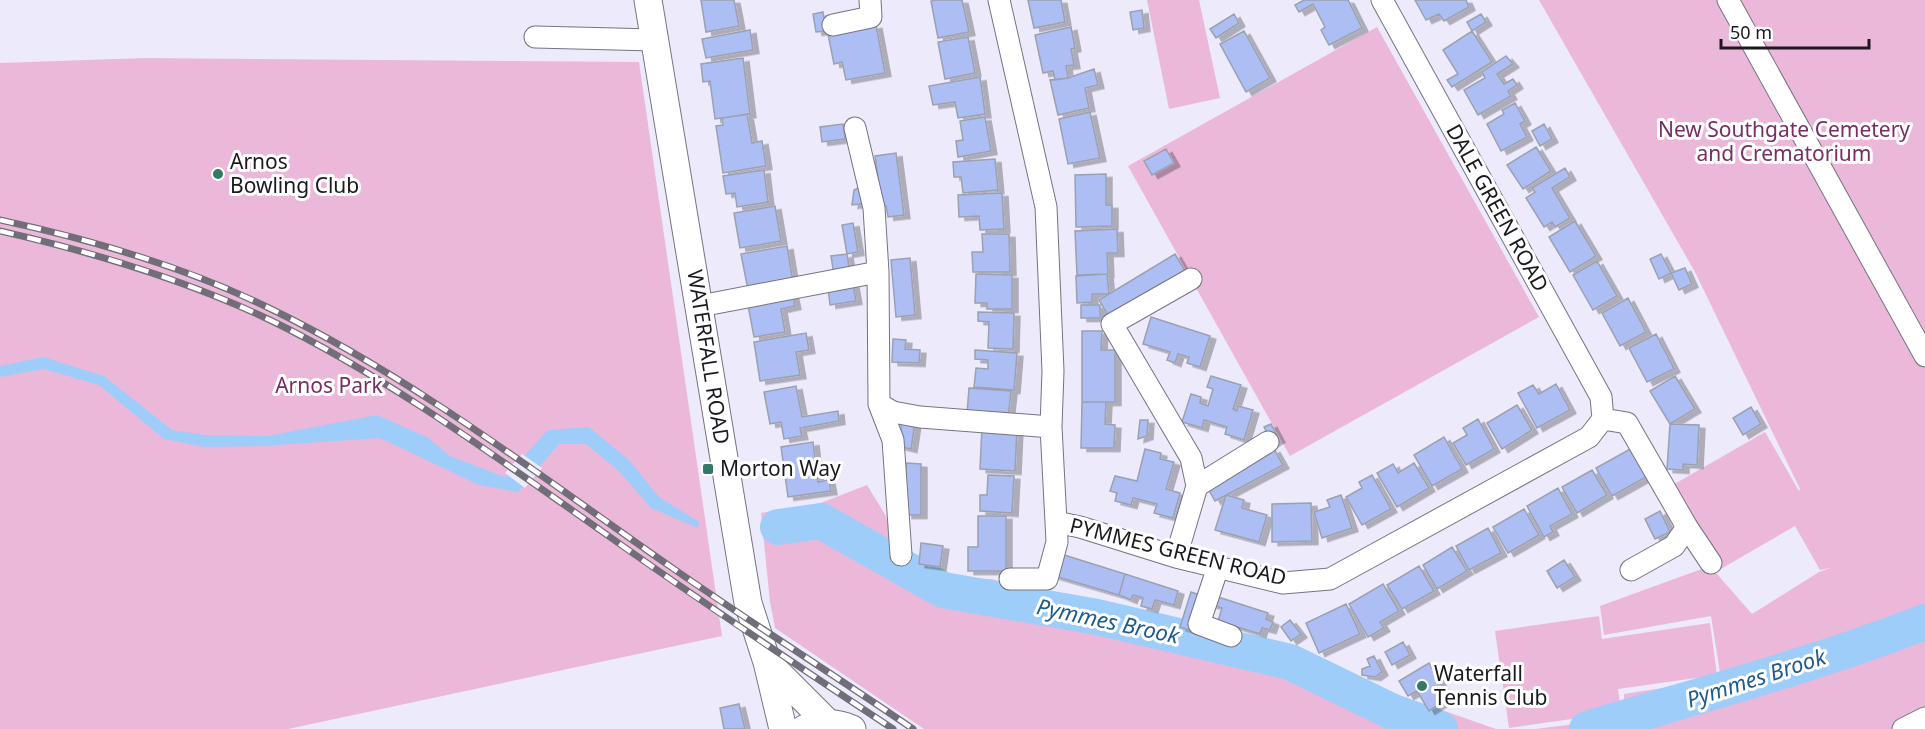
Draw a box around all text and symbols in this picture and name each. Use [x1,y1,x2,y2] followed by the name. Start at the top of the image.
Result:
[1721,12,1870,50] scale bar
[1730,20,1772,44] text: 50 m
[1658,115,1910,167] park label: New Southgate Cemetery and Crematorium
[1440,119,1556,296] street label: DALE GREEN ROAD
[230,147,359,199] place label: Arnos Bowling Club
[211,167,225,181] marker: Arnos Bowling Club
[681,268,737,446] street label: WATERFALL ROAD
[275,371,384,399] park label: Arnos Park
[720,454,841,482] place label: Morton Way
[701,462,715,476] marker: Morton Way
[1067,511,1289,591] street label: PYMMES GREEN ROAD
[1034,590,1183,650] water label: Pymmes Brook
[1682,640,1830,714] water label: Pymmes Brook
[1434,659,1548,711] place label: Waterfall Tennis Club
[1415,679,1429,693] marker: Waterfall Tennis Club

